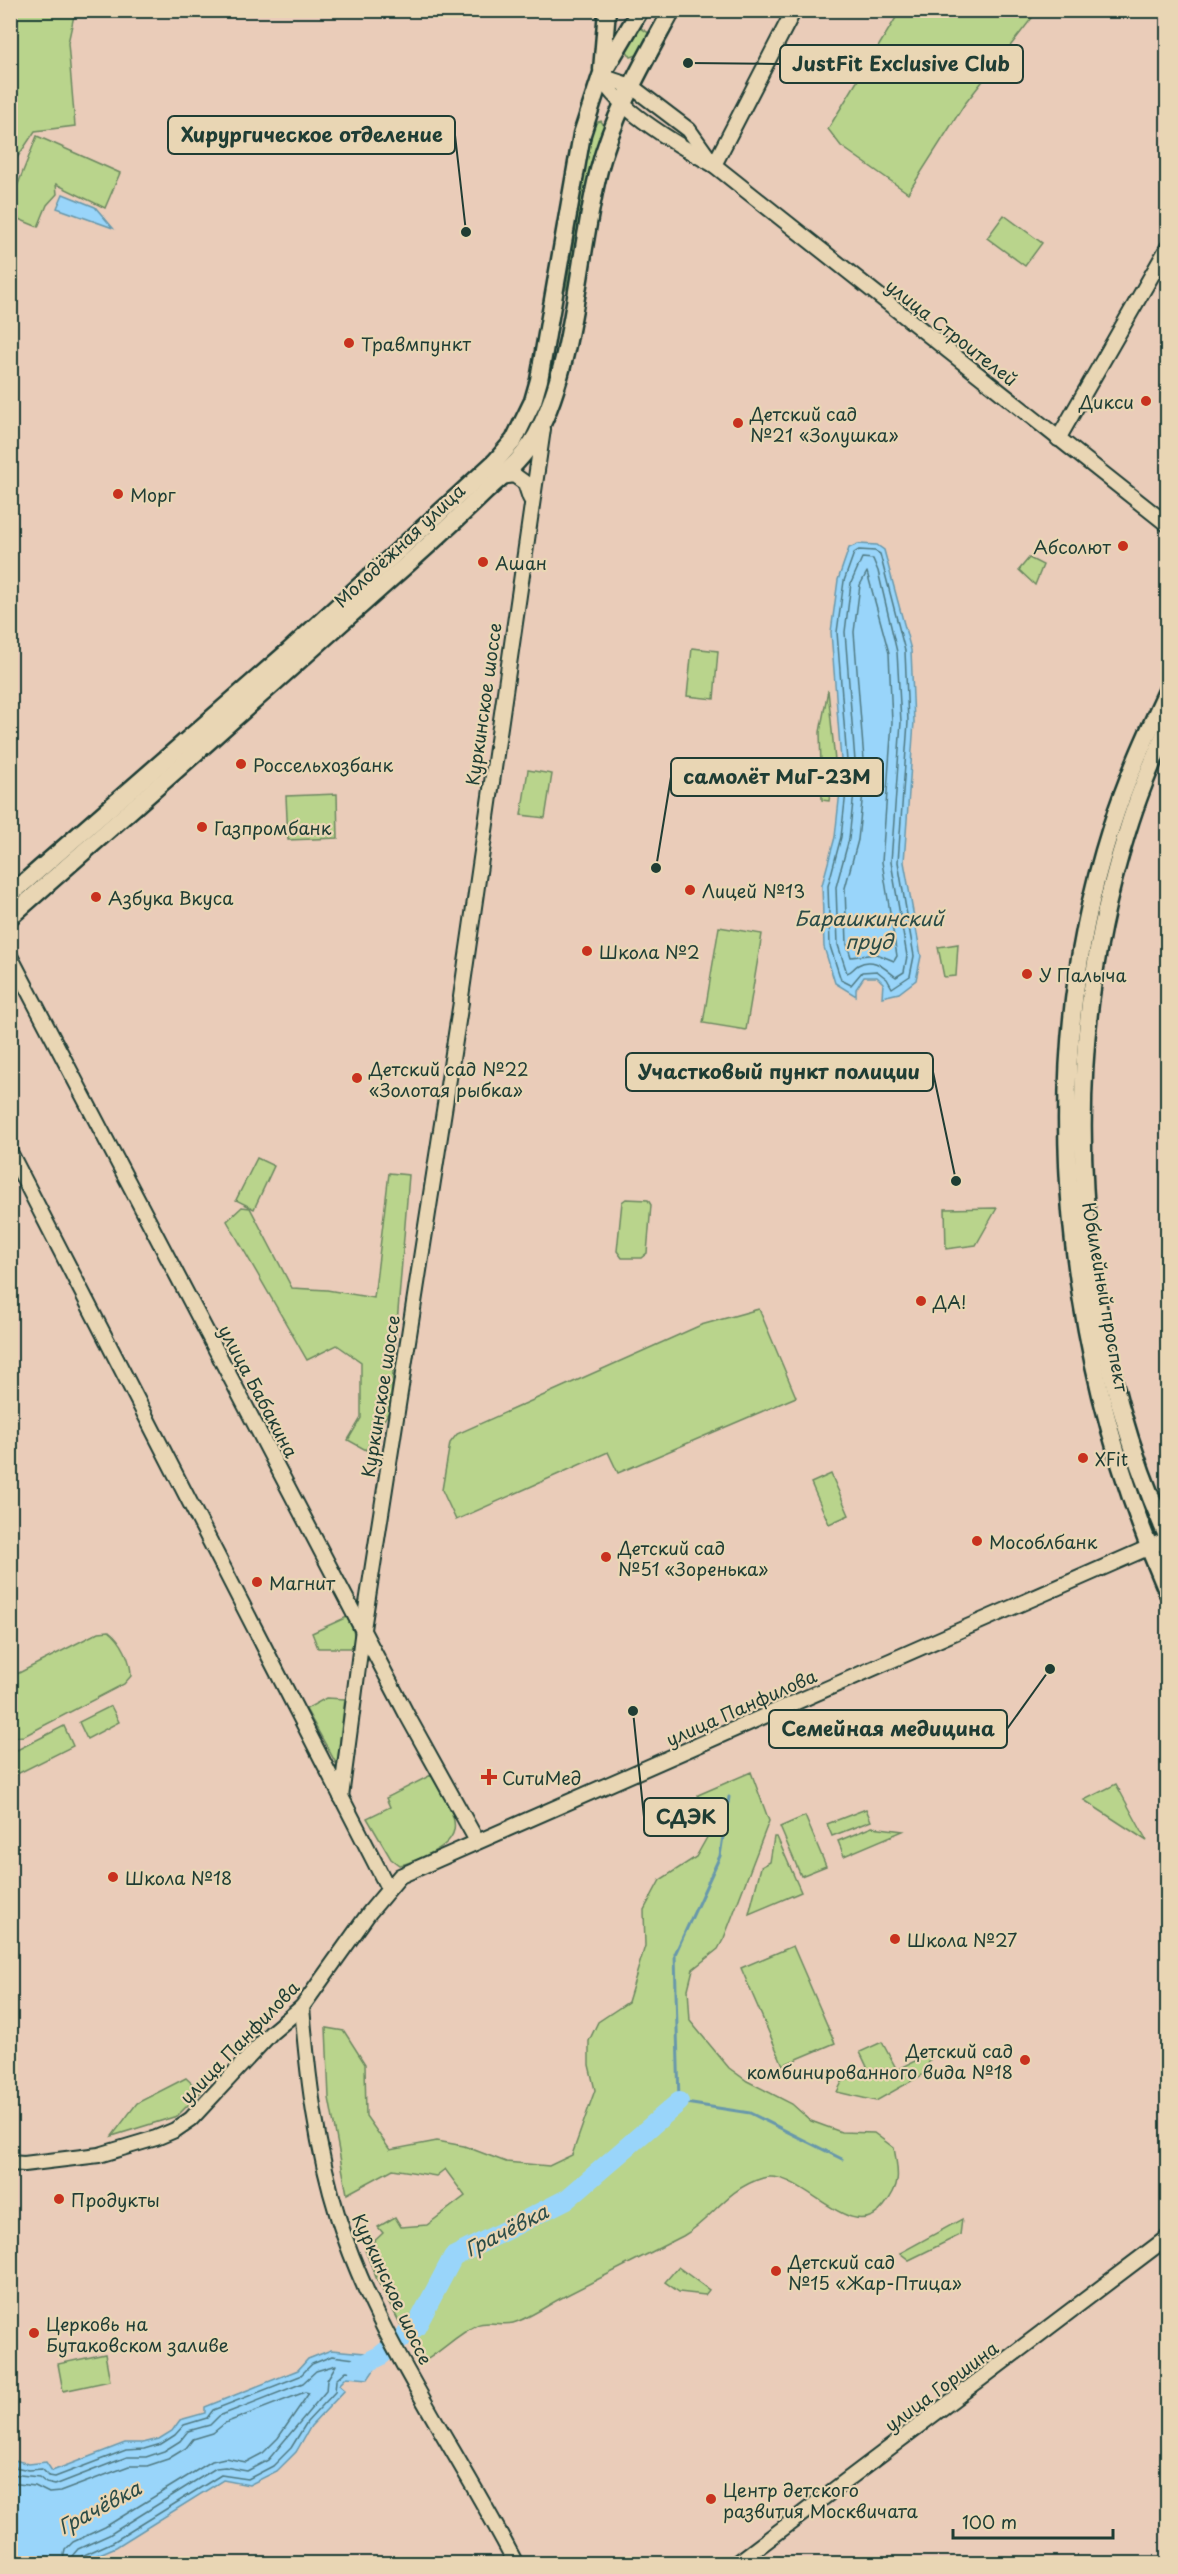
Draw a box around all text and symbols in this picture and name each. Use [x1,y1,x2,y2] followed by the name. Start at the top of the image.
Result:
[780,45,1023,83] callout: JustFit Exclusive Club
[792,48,1010,78] text: JustFit Exclusive Club
[168,116,455,154] callout: Хирургическое отделение
[181,119,443,149] text: Хирургическое отделение
[880,272,1024,392] street label: улица Строителей
[361,330,471,357] place label: Травмпункт
[342,336,356,350] marker: Травмпункт
[1078,388,1134,415] place label: Дикси
[1139,394,1153,408] marker: Дикси
[749,400,898,448] place label: Детский сад №21 «Золушка»
[731,416,745,430] marker: Детский сад №21 «Золушка»
[327,476,471,613] street label: Молодёжная улица
[130,481,177,508] place label: Морг
[111,487,125,501] marker: Морг
[1033,533,1111,560] place label: Абсолют
[1116,539,1130,553] marker: Абсолют
[495,549,547,576] place label: Ашан
[476,555,490,569] marker: Ашан
[458,621,508,787] street label: Куркинское шоссе
[253,751,393,778] place label: Россельхозбанк
[234,757,248,771] marker: Россельхозбанк
[671,758,883,796] callout: самолёт МиГ-23М
[683,761,871,791] text: самолёт МиГ-23М
[214,814,332,841] place label: Газпромбанк
[195,820,209,834] marker: Газпромбанк
[702,877,805,904] place label: Лицей №13
[683,883,697,897] marker: Лицей №13
[108,884,234,911] place label: Азбука Вкуса
[89,890,103,904] marker: Азбука Вкуса
[795,903,947,956] water label: Барашкинский пруд
[599,938,700,965] place label: Школа №2
[580,944,594,958] marker: Школа №2
[1039,961,1127,988] place label: У Палыча
[1020,967,1034,981] marker: У Палыча
[626,1053,933,1091] callout: Участковый пункт полиции
[368,1055,529,1103] place label: Детский сад №22 «Золотая рыбка»
[638,1056,920,1086] text: Участковый пункт полиции
[350,1071,364,1085] marker: Детский сад №22 «Золотая рыбка»
[1076,1200,1136,1394] street label: Юбилейный проспект
[932,1288,967,1315] place label: ДА!
[914,1294,928,1308] marker: ДА!
[354,1313,406,1479] street label: Куркинское шоссе
[213,1320,306,1463] street label: улица Бабакина
[1095,1445,1128,1472] place label: XFit
[1076,1451,1090,1465] marker: XFit
[989,1528,1098,1555] place label: Мособлбанк
[617,1534,768,1582] place label: Детский сад №51 «Зоренька»
[970,1534,984,1548] marker: Мособлбанк
[599,1550,613,1564] marker: Детский сад №51 «Зоренька»
[269,1569,336,1596] place label: Магнит
[250,1575,264,1589] marker: Магнит
[661,1661,821,1752] street label: улица Панфилова
[769,1710,1007,1748] callout: Семейная медицина
[781,1713,995,1743] text: Семейная медицина
[502,1764,581,1791] place label: СитиМед
[480,1768,498,1786] marker: СитиМед
[644,1798,728,1836] callout: СДЭК
[656,1801,716,1831] text: СДЭК
[125,1864,232,1891] place label: Школа №18
[106,1870,120,1884] marker: Школа №18
[907,1926,1017,1953] place label: Школа №27
[888,1932,902,1946] marker: Школа №27
[173,1974,306,2110] street label: улица Панфилова
[747,2037,1013,2085] place label: Детский сад комбинированного вида №18
[1018,2053,1032,2067] marker: Детский сад комбинированного вида №18
[71,2186,160,2213] place label: Продукты
[52,2192,66,2206] marker: Продукты
[459,2196,554,2264] water label: Грачёвка
[346,2209,440,2369] street label: Куркинское шоссе
[787,2248,962,2296] place label: Детский сад №15 «Жар-Птица»
[769,2264,783,2278] marker: Детский сад №15 «Жар-Птица»
[46,2310,229,2358] place label: Церковь на Бутаковском заливе
[27,2326,41,2340] marker: Церковь на Бутаковском заливе
[878,2334,1004,2438] street label: улица Горшина
[52,2472,146,2541] water label: Грачёвка
[723,2476,919,2524] place label: Центр детского развития Москвичата
[704,2492,718,2506] marker: Центр детского развития Москвичата
[953,2502,1114,2540] scale bar
[962,2508,1017,2535] text: 100 m

